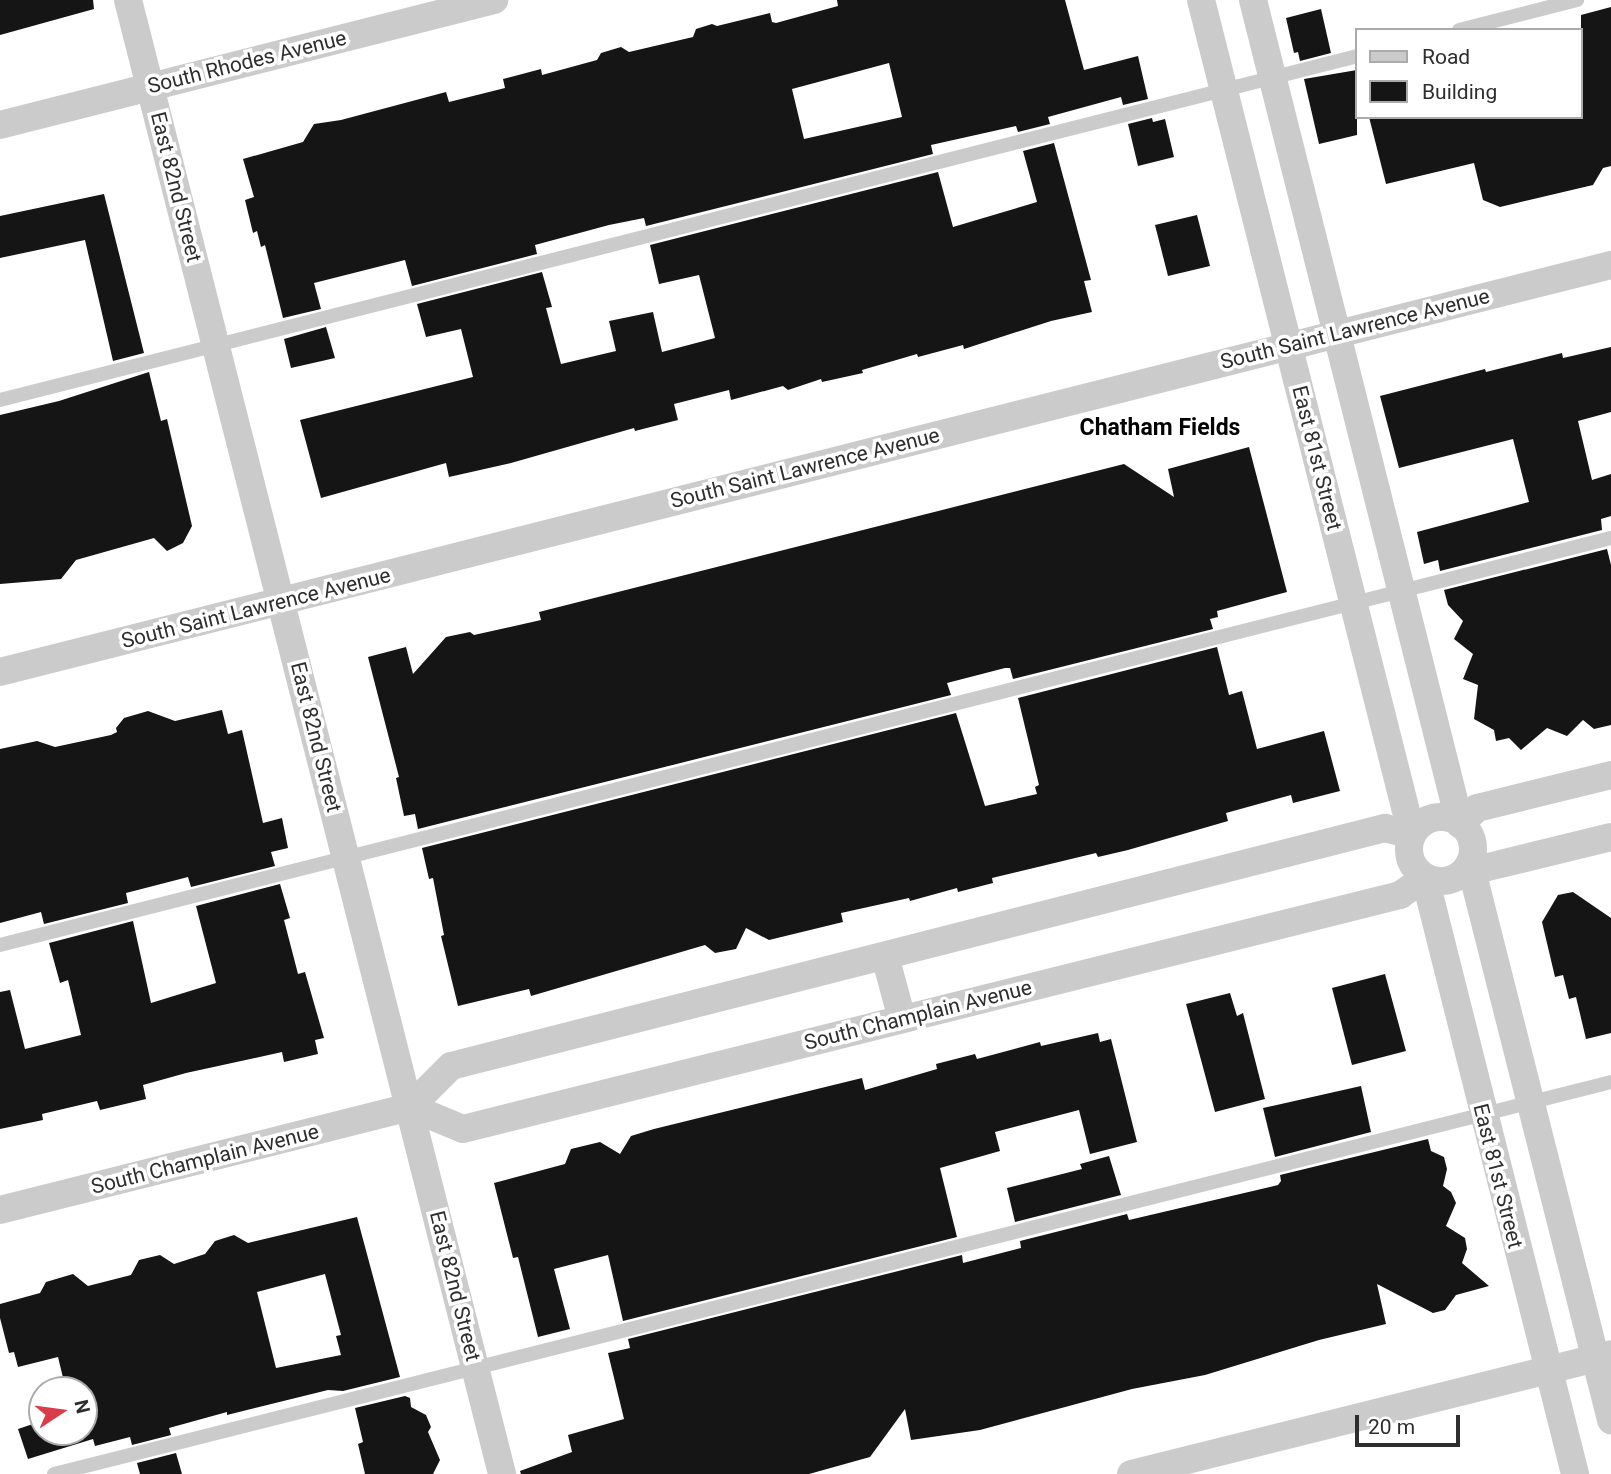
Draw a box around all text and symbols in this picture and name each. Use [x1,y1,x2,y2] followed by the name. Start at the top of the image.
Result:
[145,25,349,99] street label: South Rhodes Avenue
[1356,28,1583,119] legend
[1422,45,1470,69] text: Road
[1422,80,1497,104] text: Building
[145,109,207,265] street label: East 82nd Street
[1218,283,1492,375] street label: South Saint Lawrence Avenue
[1287,383,1347,533] street label: East 81st Street
[1080,414,1240,442] district label: Chatham Fields
[668,422,942,514] street label: South Saint Lawrence Avenue
[119,562,393,654] street label: South Saint Lawrence Avenue
[285,659,347,815] street label: East 82nd Street
[802,975,1034,1055] street label: South Champlain Avenue
[1468,1101,1528,1251] street label: East 81st Street
[89,1119,321,1199] street label: South Champlain Avenue
[424,1208,486,1364] street label: East 82nd Street
[28,1376,98,1446] north arrow
[69,1397,95,1416] text: N
[1359,1400,1464,1444] scale bar
[1368,1415,1415,1439] text: 20 m

